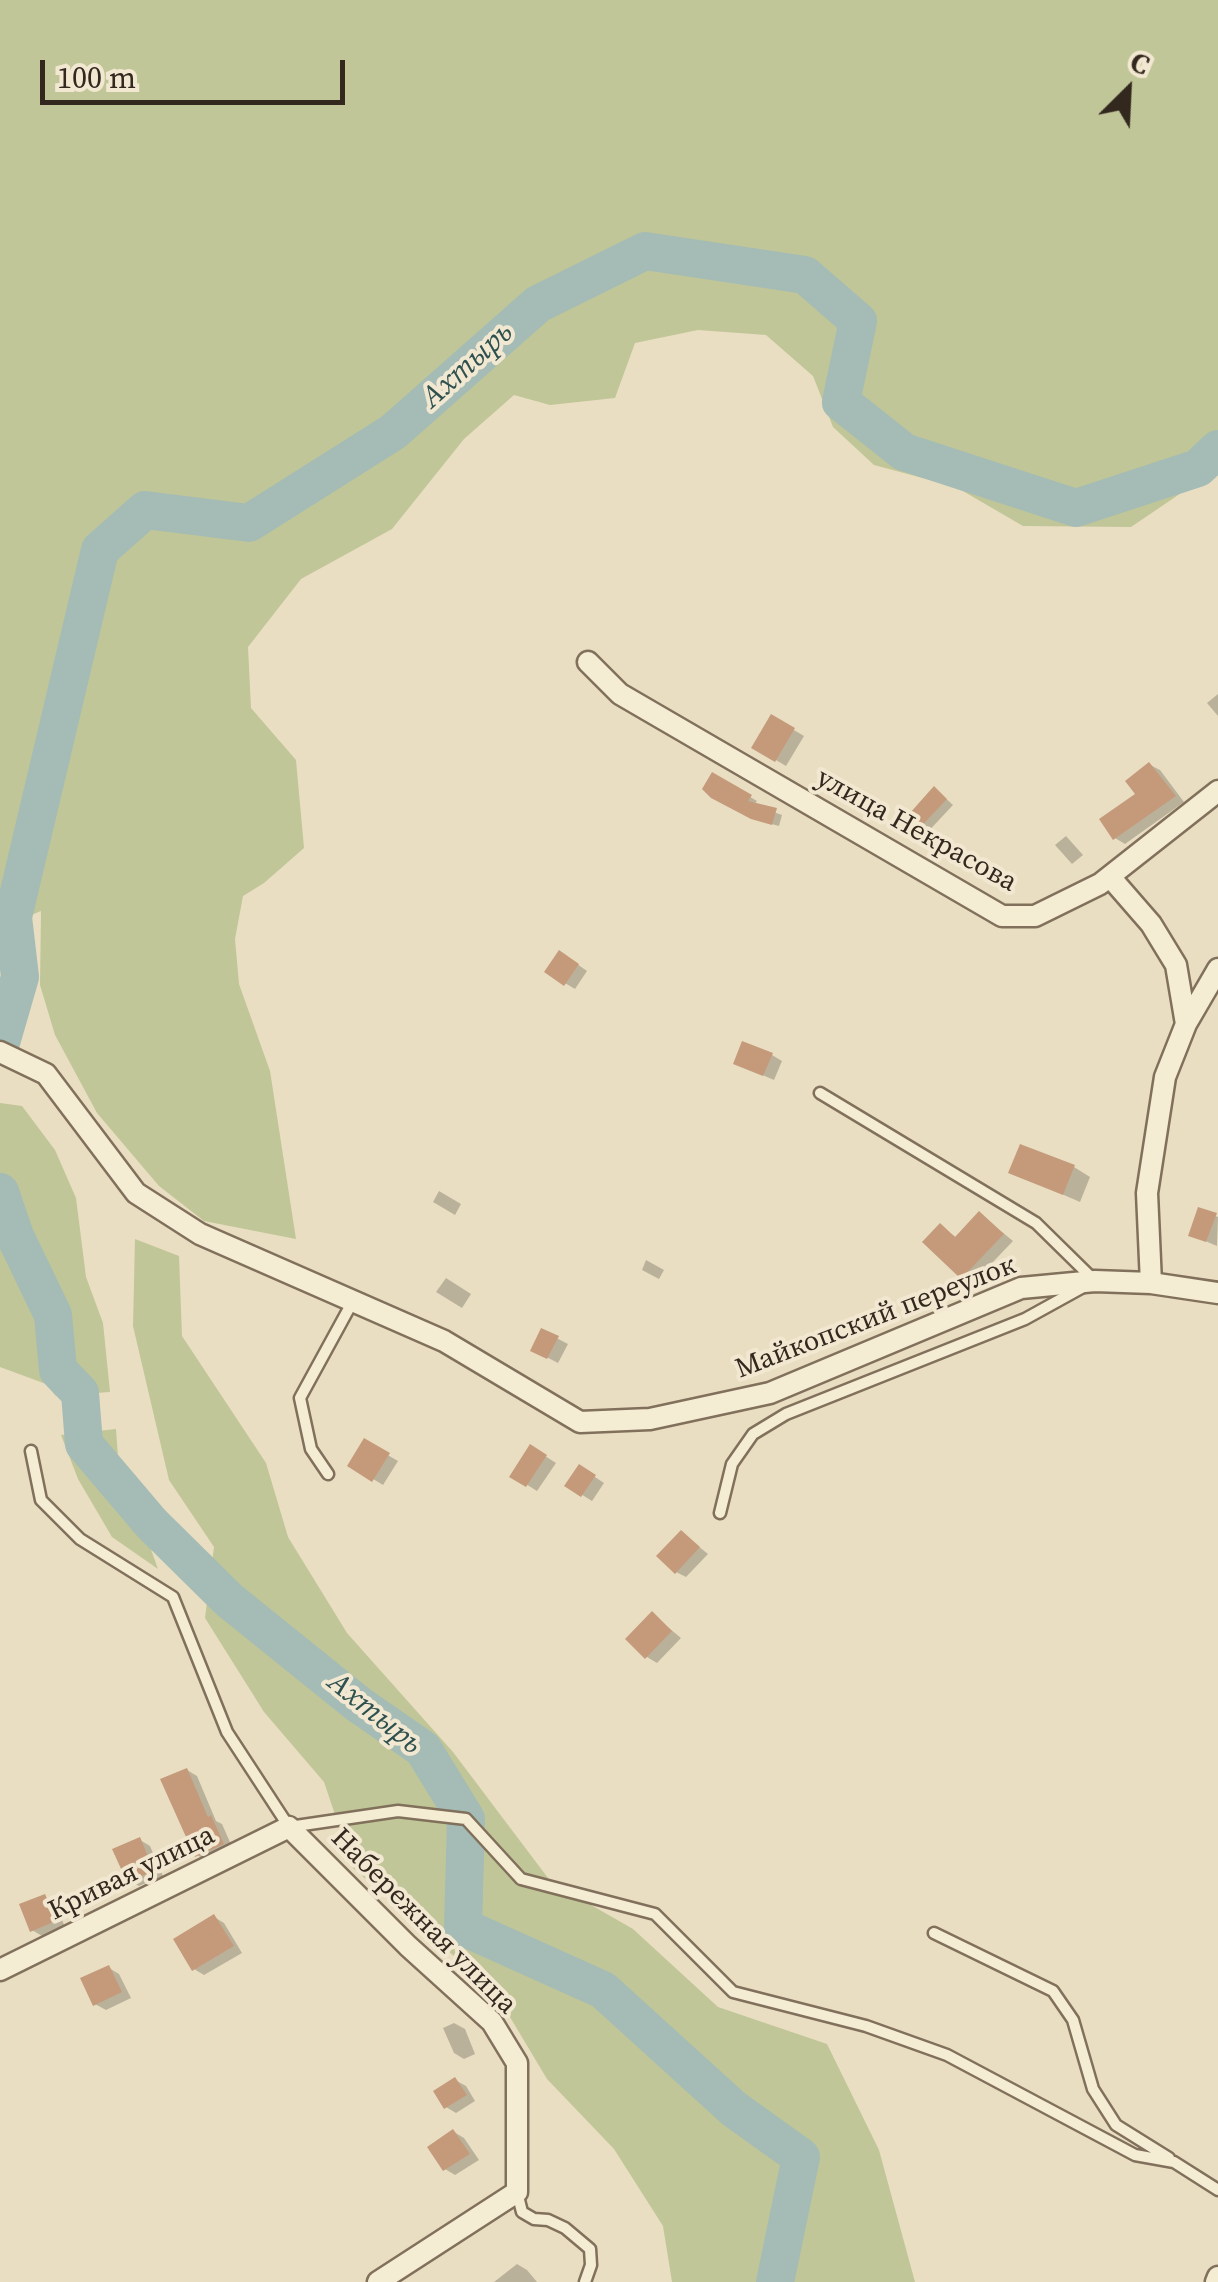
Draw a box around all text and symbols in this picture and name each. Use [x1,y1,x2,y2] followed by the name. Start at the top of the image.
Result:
[45,40,350,102] scale bar
[1078,40,1178,140] north arrow
[1125,42,1156,83] text: С
[57,57,136,98] text: 100 m
[415,316,521,416] water label: Ахтырь
[810,762,1022,900] street label: улица Некрасова
[731,1249,1021,1387] street label: Майкопский переулок
[320,1665,428,1763] water label: Ахтырь
[43,1819,221,1929] street label: Кривая улица
[323,1822,523,2022] street label: Набережная улица

